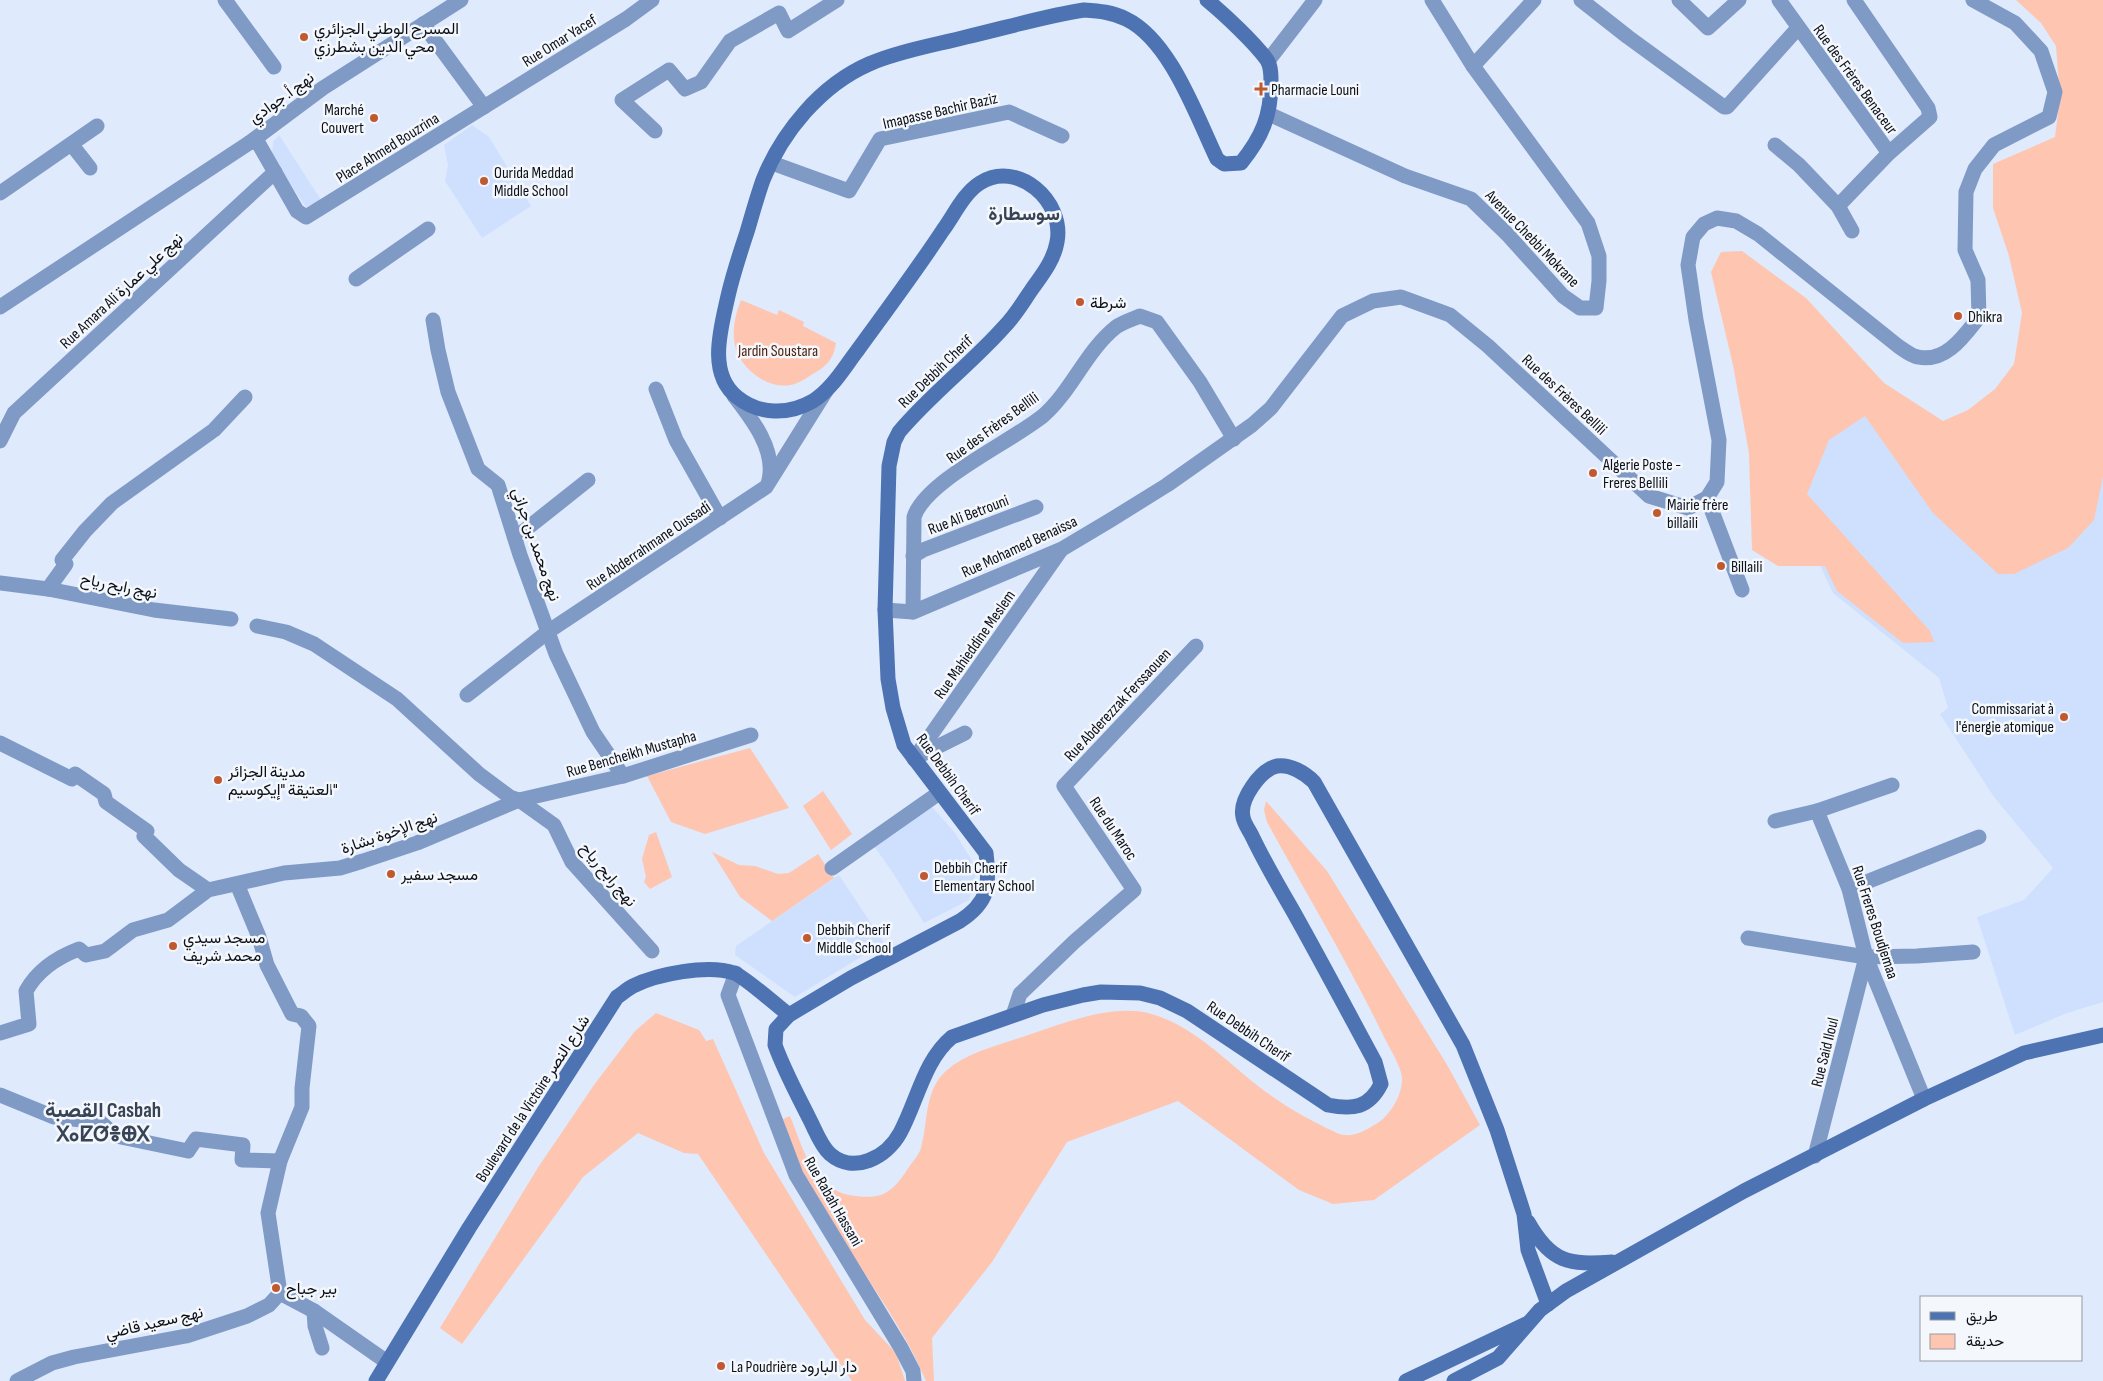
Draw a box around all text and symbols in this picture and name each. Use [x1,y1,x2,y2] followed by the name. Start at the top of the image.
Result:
[519,11,601,72] street label: Rue Omar Yacef
[314,20,459,60] place label: المسرح الوطني الجزائري محي الدين بشطرزي
[1809,21,1901,139] street label: Rue des Frères Benaceur
[298,31,310,43] marker: المسرح الوطني الجزائري محي الدين بشطرزي
[246,68,320,131] street label: نهج أ. جوادي
[1271,81,1359,100] place label: Pharmacie Louni
[1255,83,1267,95] marker: Pharmacie Louni
[881,89,1000,134] street label: Imapasse Bachir Baziz
[321,101,364,138] place label: Marché Couvert
[333,109,443,188] street label: Place Ahmed Bouzrina
[368,112,380,124] marker: Marché Couvert
[494,164,574,201] place label: Ourida Meddad Middle School
[478,175,490,187] marker: Ourida Meddad Middle School
[1480,186,1583,292] street label: Avenue Chebbi Mokrane
[988,203,1060,226] district label: سوسطارة
[57,229,190,355] street label: Rue Amara Ali نهج علي عمارة
[1090,294,1126,313] place label: شرطة
[1074,296,1086,308] marker: شرطة
[1968,308,2002,327] place label: Dhikra
[1952,310,1964,322] marker: Dhikra
[895,332,978,412] street label: Rue Debbih Cherif
[737,342,818,361] park label: Jardin Soustara
[1517,351,1610,439] street label: Rue des Frères Bellili
[943,388,1043,468] street label: Rue des Frères Bellili
[1602,456,1681,493] place label: Algerie Poste - Freres Bellili
[1587,467,1599,479] marker: Algerie Poste - Freres Bellili
[504,485,564,605] street label: نهج محمد بن جراني
[926,491,1012,539] street label: Rue Ali Betrouni
[1667,496,1728,533] place label: Mairie frère billaili
[583,498,715,595] street label: Rue Abderrahmane Oussadi
[1651,507,1663,519] marker: Mairie frère billaili
[959,512,1080,582] street label: Rue Mohamed Benaissa
[1731,558,1762,577] place label: Billaili
[1715,560,1727,572] marker: Billaili
[79,570,159,604] street label: نهج رابح رياح
[931,587,1020,703] street label: Rue Mahieddine Meslem
[1061,645,1175,765] street label: Rue Abderezzak Ferssaouen
[1956,700,2054,737] place label: Commissariat à l'énergie atomique
[2058,711,2070,723] marker: Commissariat à l'énergie atomique
[564,727,699,782] street label: Rue Bencheikh Mustapha
[912,730,984,820] street label: Rue Debbih Cherif
[227,763,338,800] place label: مدينة الجزائر العتيقة "إيكوسيم"
[212,774,224,786] marker: مدينة الجزائر العتيقة "إيكوسيم"
[1085,794,1141,864] street label: Rue du Maroc
[339,808,441,860] street label: نهج الإخوة بشارة
[575,839,640,912] street label: نهج رابح رياح
[934,859,1034,896] place label: Debbih Cherif Elementary School
[1847,863,1902,981] street label: Rue Freres Boudjemaa
[400,866,478,885] place label: مسجد سفير
[385,868,397,880] marker: مسجد سفير
[918,870,930,882] marker: Debbih Cherif Elementary School
[817,921,891,958] place label: Debbih Cherif Middle School
[183,929,265,966] place label: مسجد سيدي محمد شريف
[801,932,813,944] marker: Debbih Cherif Middle School
[167,940,179,952] marker: مسجد سيدي محمد شريف
[1203,997,1294,1067] street label: Rue Debbih Cherif
[472,1012,595,1186] street label: Boulevard de la Victoire شارع النصر
[1808,1016,1843,1089] street label: Rue Said Iloul
[45,1098,161,1147] district label: القصبة Casbah ⵝⴰⵇⵚⴻⴲⵝ
[799,1154,866,1250] street label: Rue Rabah Hassani
[286,1280,337,1300] place label: بير جباح
[270,1282,282,1294] marker: بير جباح
[1920,1296,2083,1361] legend
[103,1303,206,1347] street label: نهج سعيد قاضي
[1966,1307,1998,1326] text: طريق
[1966,1332,2004,1351] text: حديقة
[731,1358,857,1377] place label: La Poudrière دار البارود
[715,1360,727,1372] marker: La Poudrière دار البارود

